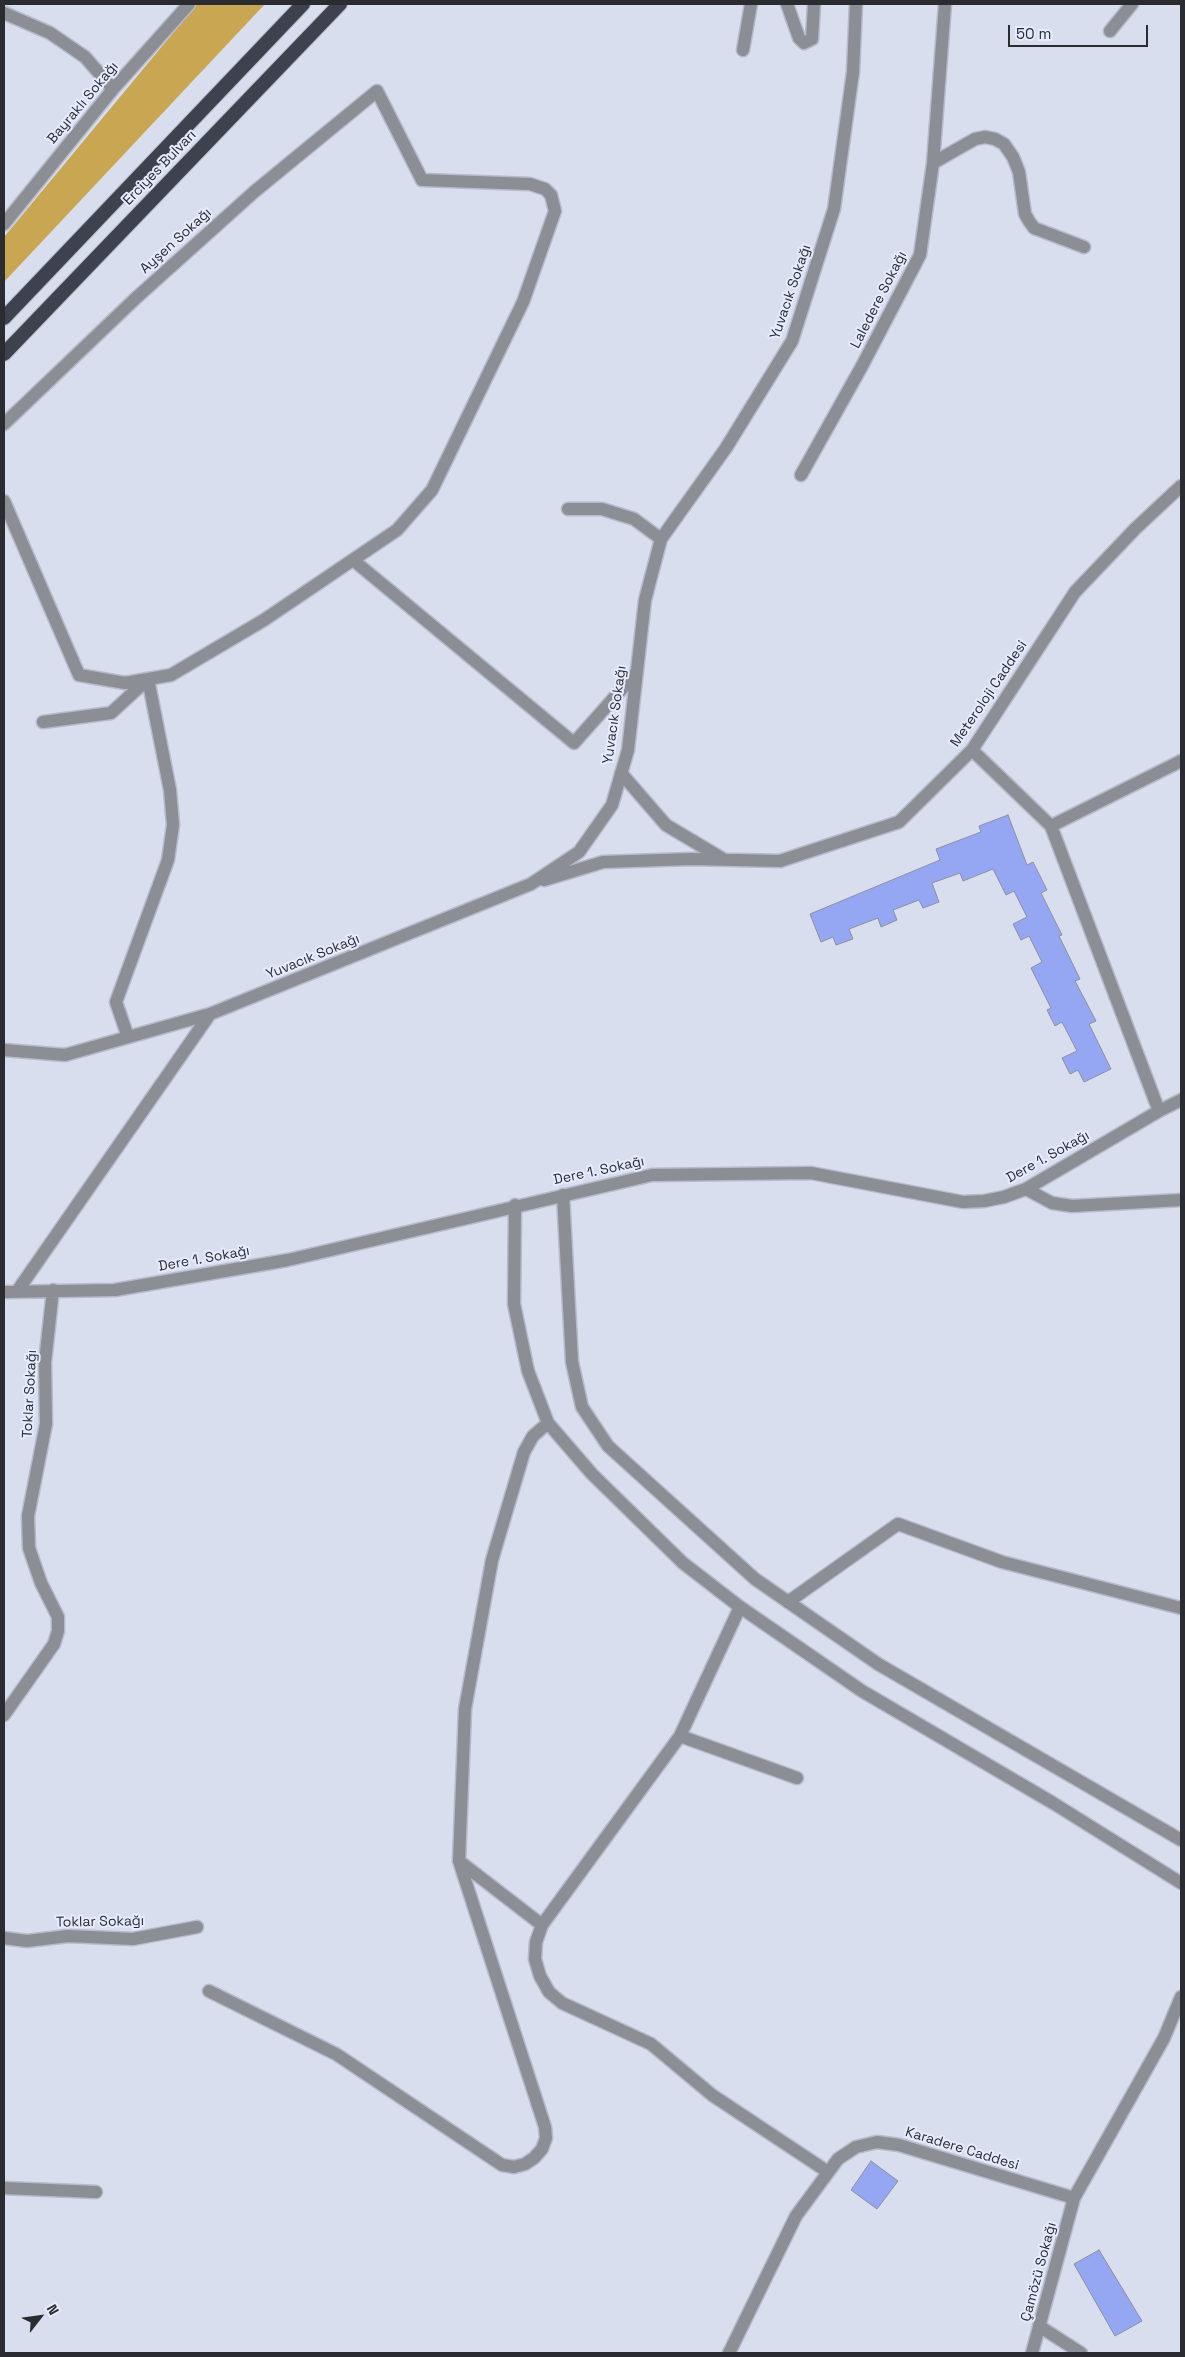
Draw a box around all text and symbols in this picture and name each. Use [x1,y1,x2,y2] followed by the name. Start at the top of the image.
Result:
[1010,15,1150,47] scale bar
[1016,24,1051,43] text: 50 m
[44,59,122,147] street label: Bayraklı Sokağı
[120,127,200,209] street label: Erciyes Bulvarı
[137,205,215,277] street label: Ayşen Sokağı
[767,242,815,342] street label: Yuvacık Sokağı
[847,249,911,351] street label: Laledere Sokağı
[947,638,1031,750] street label: Meteroloji Caddesi
[600,665,630,765] street label: Yuvacık Sokağı
[264,931,362,983] street label: Yuvacık Sokağı
[1004,1127,1092,1187] street label: Dere 1. Sokağı
[552,1153,646,1189] street label: Dere 1. Sokağı
[157,1243,251,1275] street label: Dere 1. Sokağı
[19,1349,41,1439] street label: Toklar Sokağı
[56,1913,144,1931] street label: Toklar Sokağı
[903,2124,1021,2174] street label: Karadere Caddesi
[1018,2221,1060,2323] street label: Çamözü Sokağı
[15,2292,65,2342] north arrow
[43,2301,63,2318] text: N

